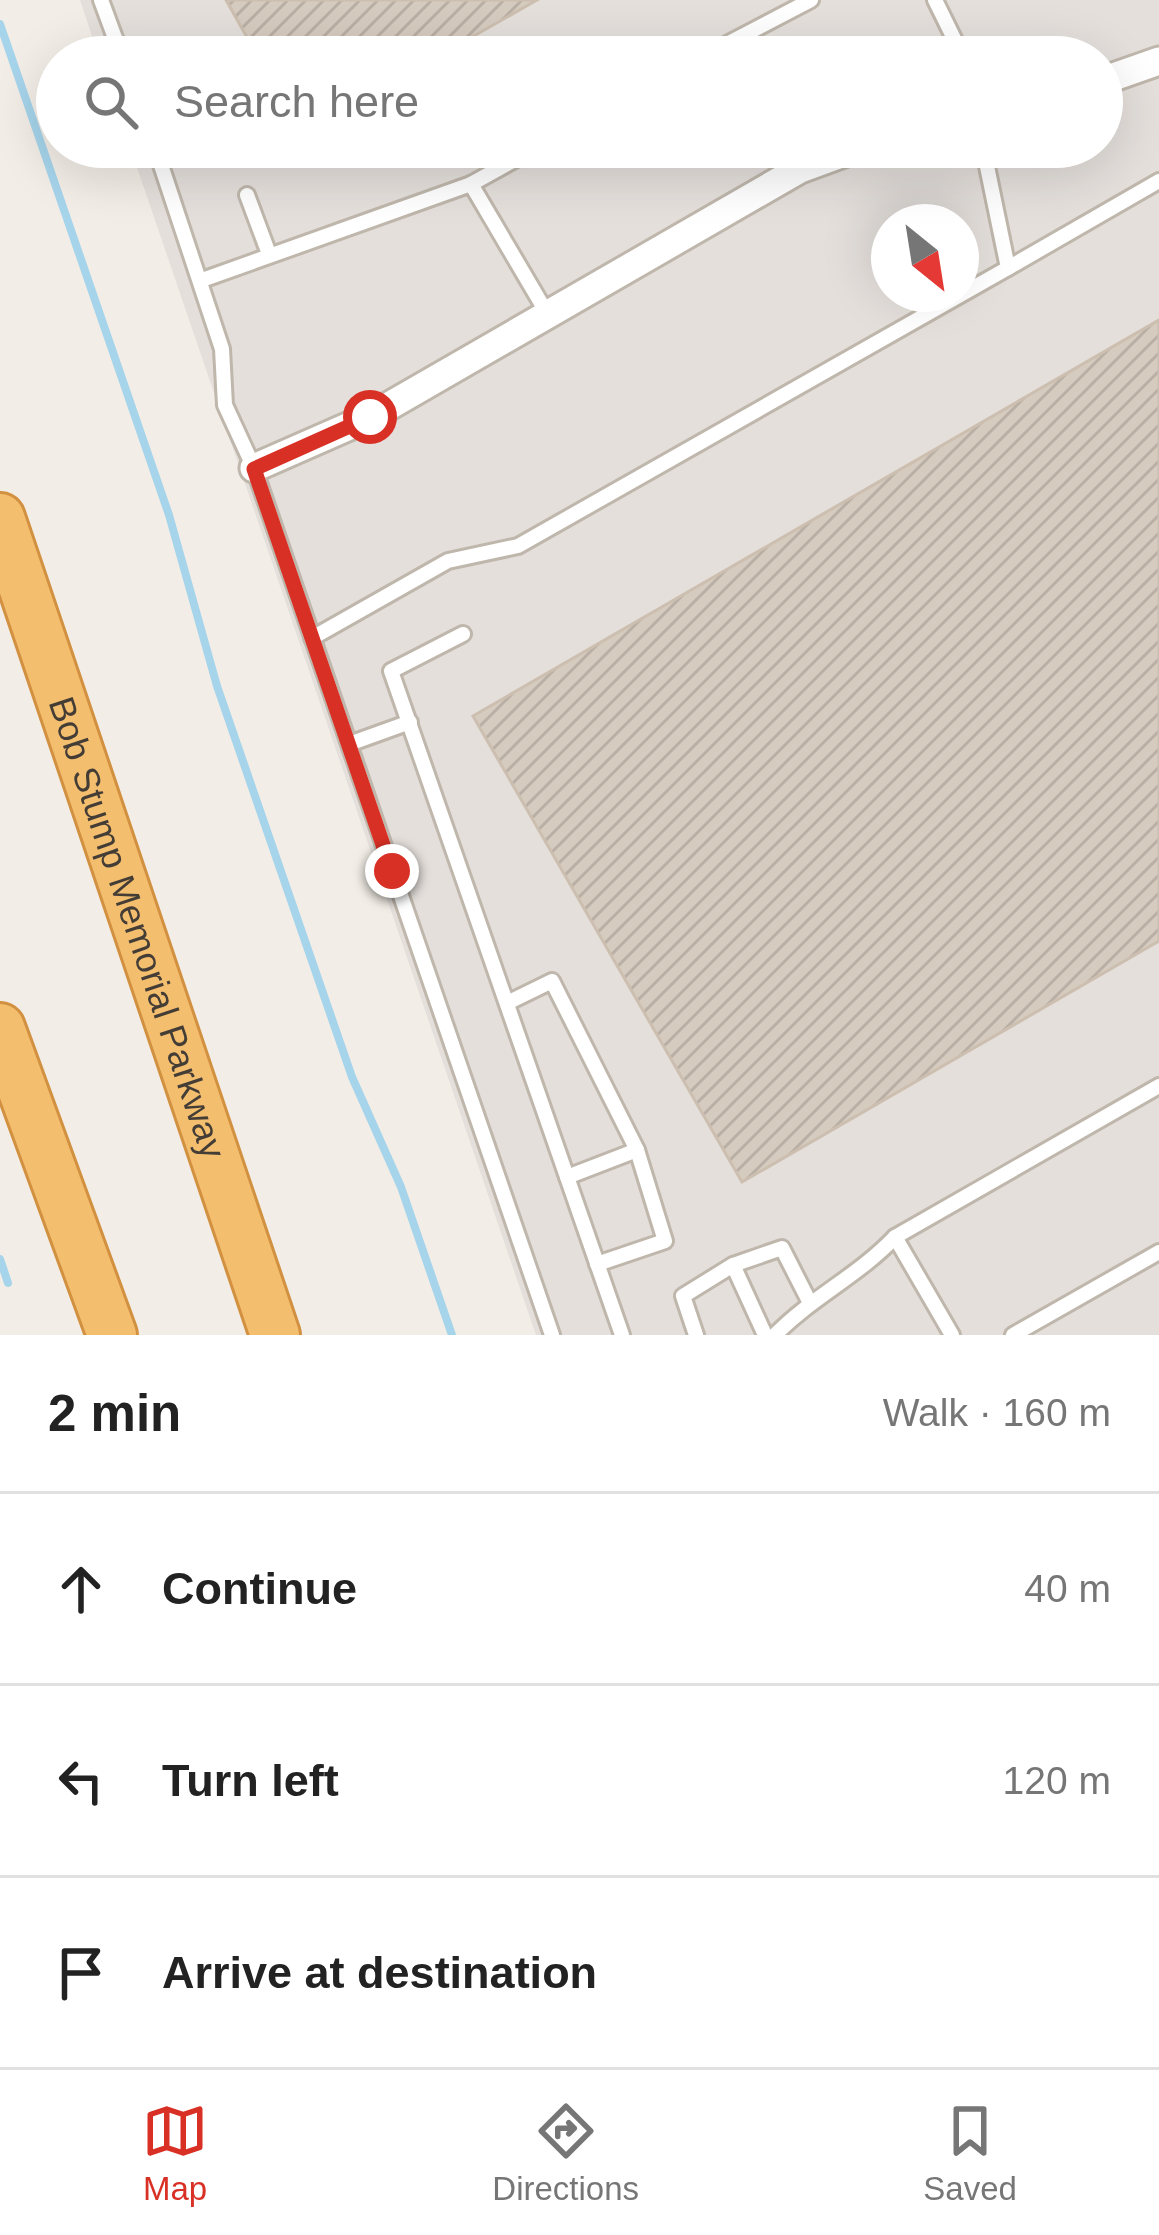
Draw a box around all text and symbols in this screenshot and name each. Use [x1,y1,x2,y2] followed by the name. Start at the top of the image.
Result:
[36,36,1123,168] search box
[78,69,144,135] icon: search
[174,76,419,127] text: Search here
[871,204,979,312] north arrow
[343,390,397,444] route start
[41,691,235,1164] street label: Bob Stump Memorial Parkway
[365,844,419,898] route end
[48,1385,181,1442] text: 2 min
[883,1391,1111,1434] text: Walk · 160 m
[48,1556,114,1622] icon: ahead
[162,1563,357,1614] text: Continue
[1024,1567,1111,1610] text: 40 m
[48,1748,114,1814] icon: left
[162,1755,339,1806] text: Turn left
[1003,1759,1111,1802] text: 120 m
[48,1940,114,2006] icon: arrive
[162,1947,597,1998] text: Arrive at destination
[142,2098,208,2208] tab: Map
[492,2098,639,2208] tab: Directions
[923,2098,1017,2208] tab: Saved

